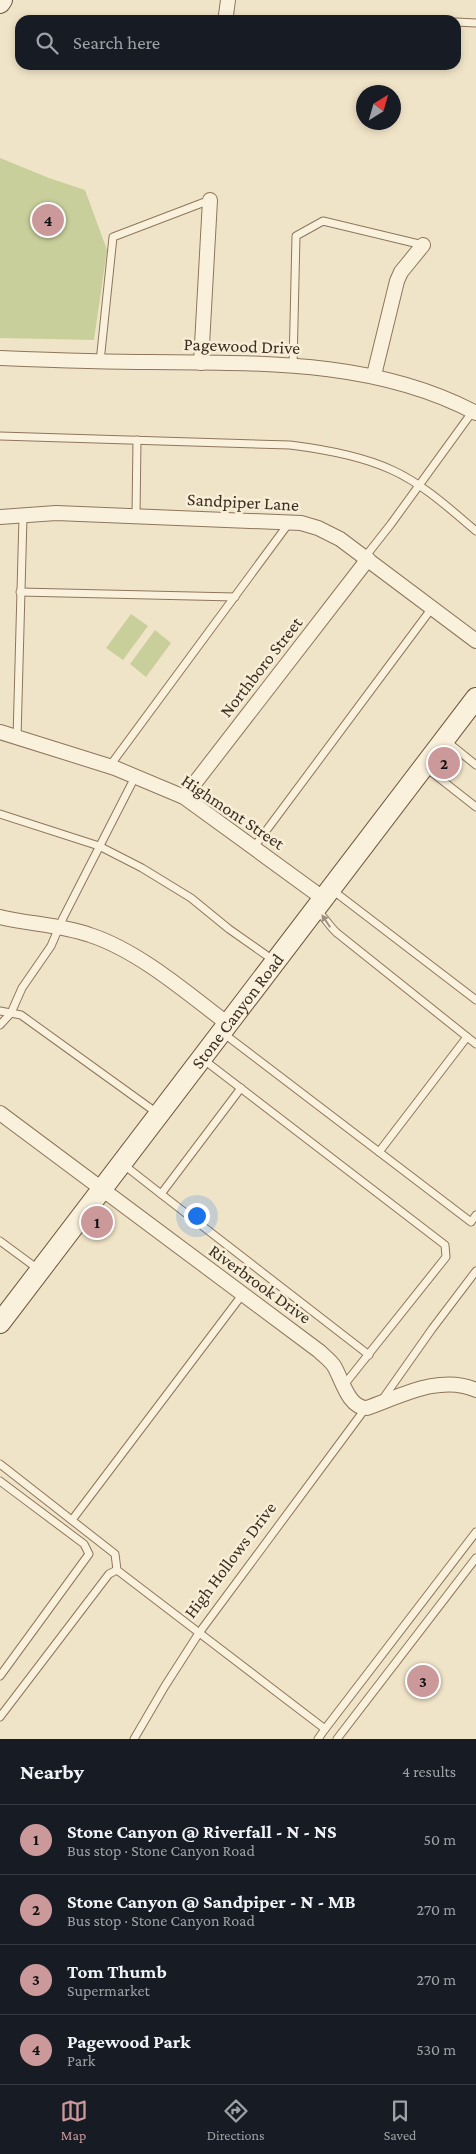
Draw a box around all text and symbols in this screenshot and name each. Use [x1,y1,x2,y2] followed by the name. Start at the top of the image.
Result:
[15,15,461,70] search box
[33,29,61,57] icon: search
[73,32,160,53] text: Search here
[356,85,401,130] north arrow
[32,201,64,239] pin: 4
[183,334,301,358] street label: Pagewood Drive
[187,489,300,515] street label: Sandpiper Lane
[216,612,307,721] street label: Northboro Street
[428,744,460,782] pin: 2
[178,770,289,854] street label: Highmont Street
[322,914,331,928] one-way arrow
[187,949,288,1073] street label: Stone Canyon Road
[81,1203,113,1241] pin: 1
[184,1203,210,1229] your location
[205,1240,315,1328] street label: Riverbrook Drive
[180,1498,280,1622] street label: High Hollows Drive
[407,1662,439,1700] pin: 3
[20,1760,84,1784] text: Nearby
[402,1763,456,1780] text: 4 results
[67,1821,336,1842] text: Stone Canyon @ Riverfall - N - NS
[33,1831,39,1848] text: 1
[424,1831,456,1848] text: 50 m
[67,1842,255,1859] text: Bus stop · Stone Canyon Road
[67,1891,356,1912] text: Stone Canyon @ Sandpiper - N - MB
[32,1901,40,1918] text: 2
[417,1901,456,1918] text: 270 m
[67,1912,255,1929] text: Bus stop · Stone Canyon Road
[67,1961,167,1982] text: Tom Thumb
[32,1971,40,1988] text: 3
[417,1971,456,1988] text: 270 m
[67,1982,150,1999] text: Supermarket
[67,2031,191,2052] text: Pagewood Park
[32,2041,40,2058] text: 4
[416,2041,456,2058] text: 530 m
[67,2052,95,2069] text: Park
[60,2097,88,2143] tab: Map
[207,2097,265,2143] tab: Directions
[384,2097,416,2143] tab: Saved

